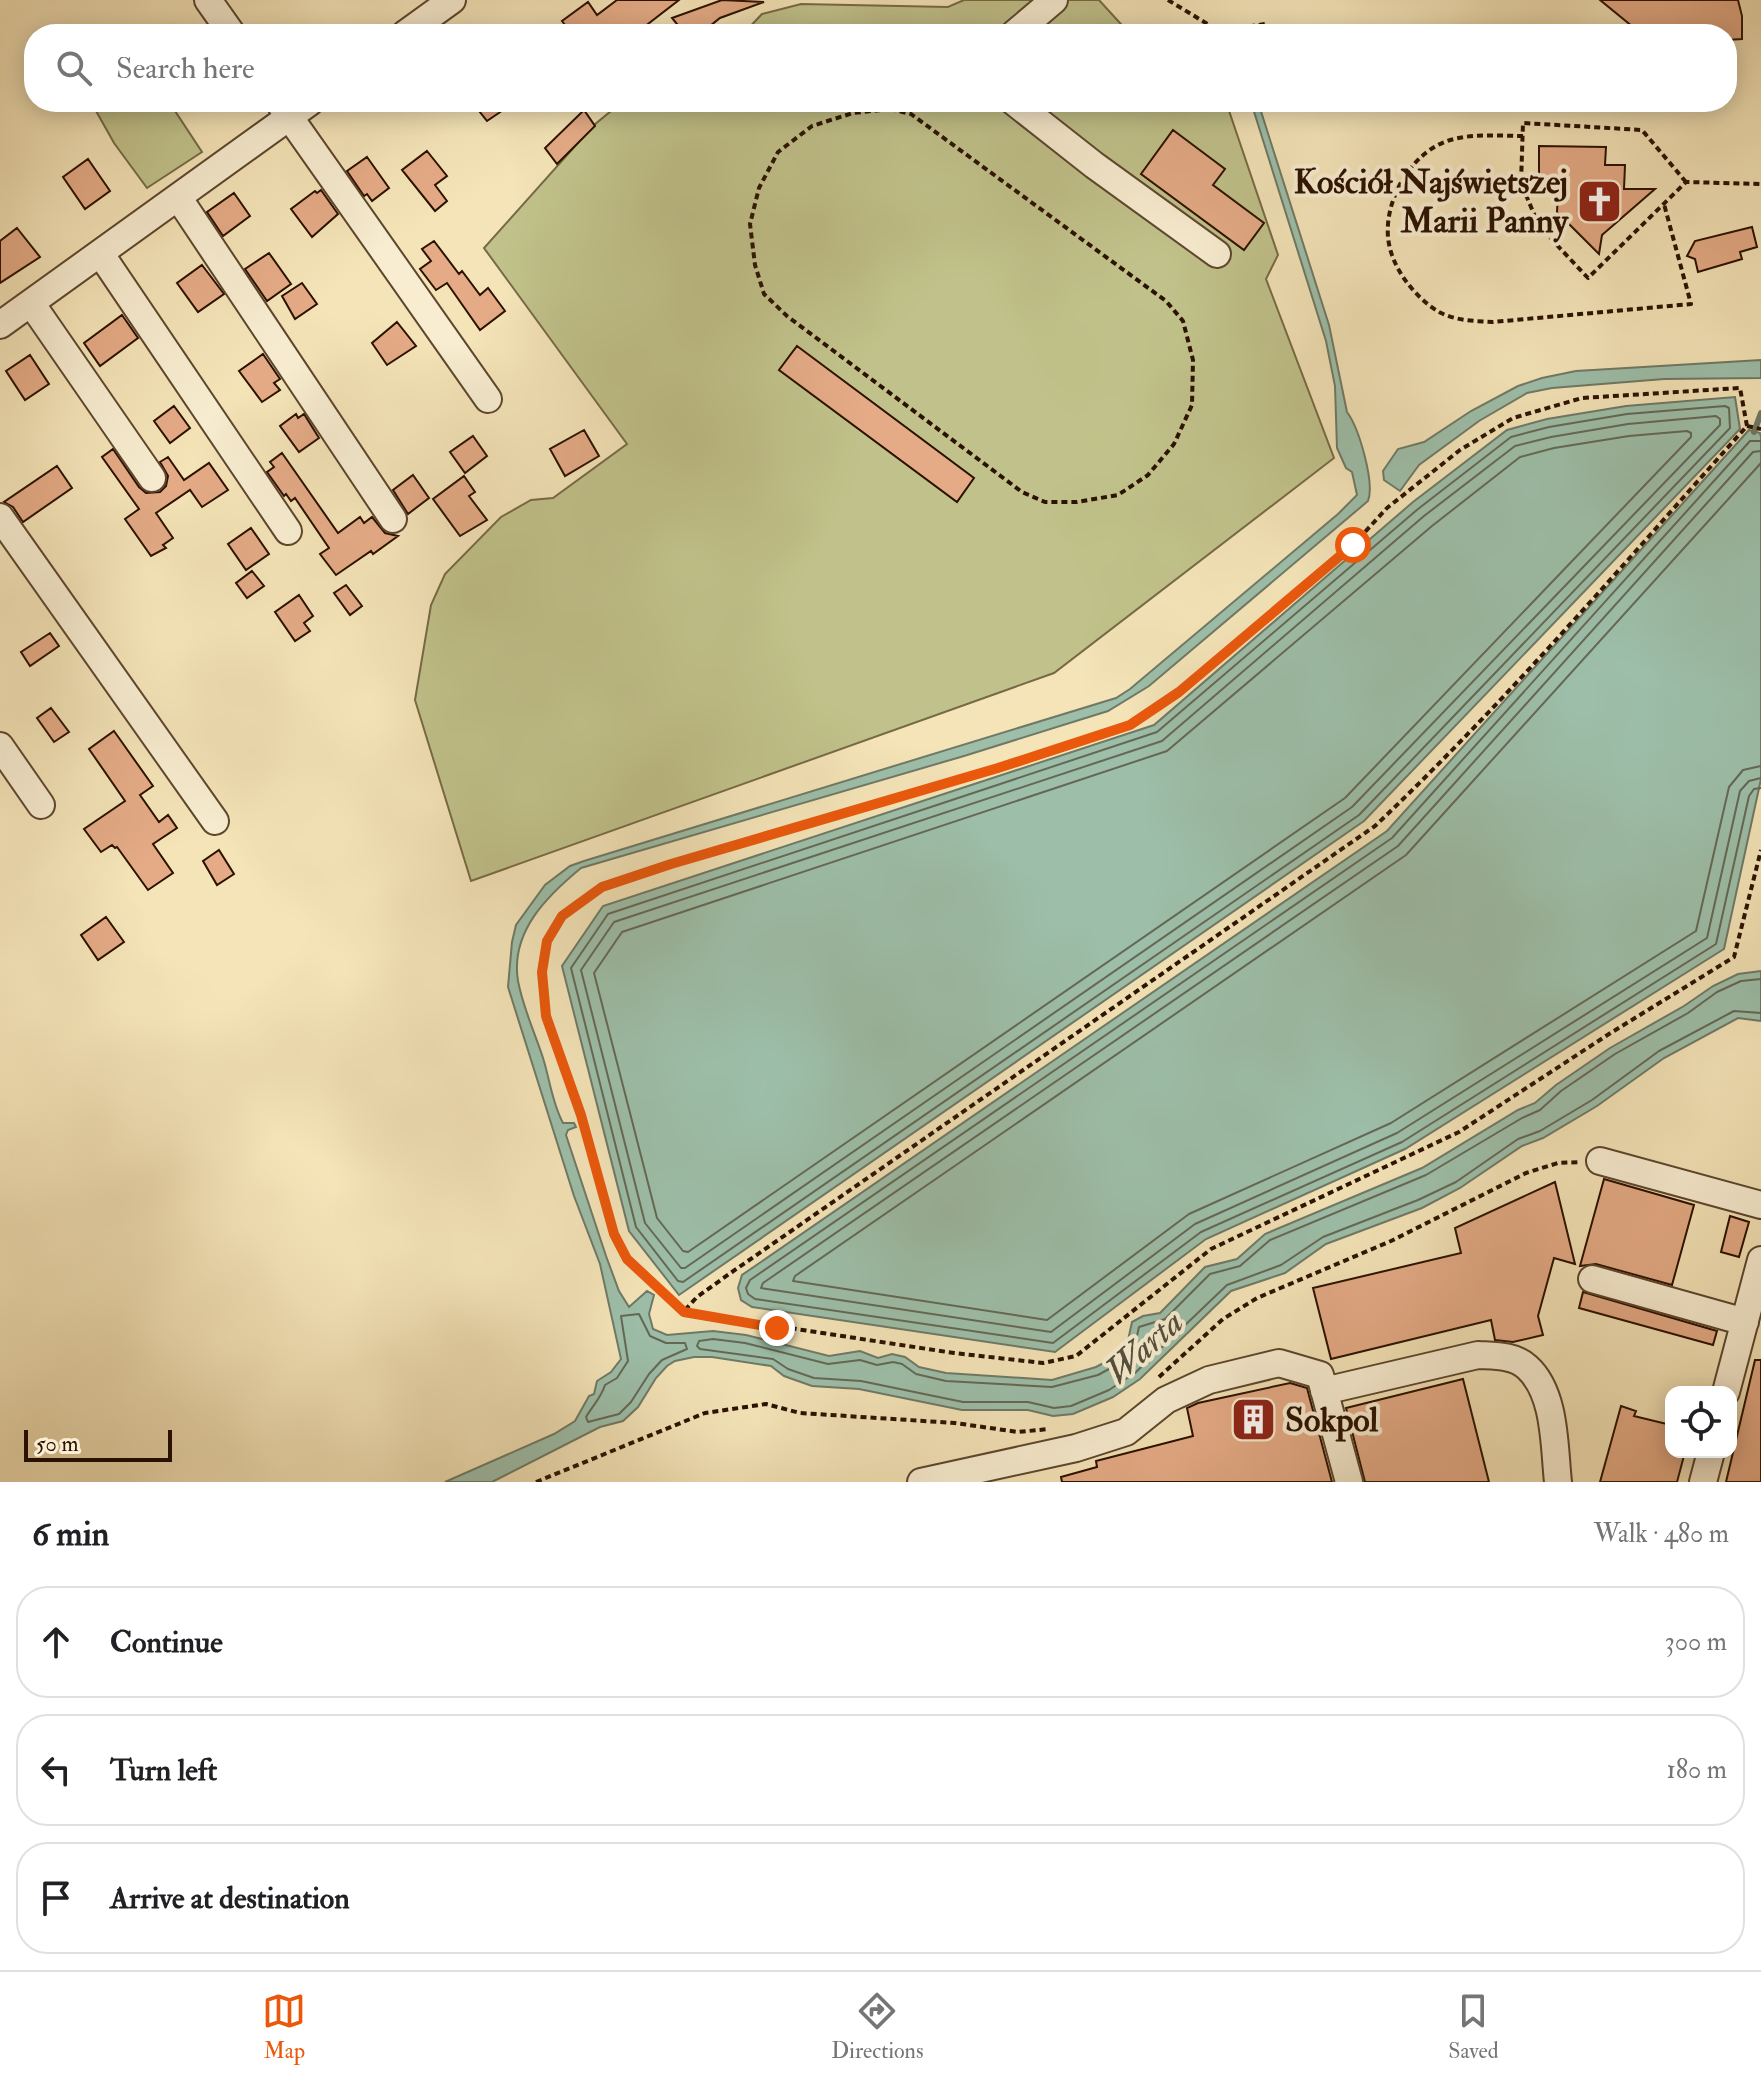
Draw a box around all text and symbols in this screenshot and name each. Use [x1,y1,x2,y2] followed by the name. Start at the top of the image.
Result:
[24,24,1737,112] search box
[52,46,96,90] icon: search
[116,50,255,87] text: Search here
[1294,161,1569,243] place label: Kościół Najświętszej Marii Panny
[1575,178,1623,226] church icon: Kościół Najświętszej Marii Panny
[1335,527,1371,563] route start
[1095,1300,1193,1394] water label: Warta
[759,1310,795,1346] route end
[1665,1386,1737,1458] map controls
[1665,1386,1737,1458] button: locate
[1230,1396,1278,1444] building icon: Sokpol
[1285,1399,1379,1442] place label: Sokpol
[24,1426,172,1462] scale bar
[36,1430,78,1458] text: 50 m
[32,1513,109,1556] text: 6 min
[1594,1518,1729,1550] text: Walk · 480 m
[34,1620,78,1664] icon: ahead
[110,1624,223,1661] text: Continue
[1665,1626,1727,1658] text: 300 m
[34,1748,78,1792] icon: left
[110,1752,217,1789] text: Turn left
[1667,1754,1727,1786] text: 180 m
[34,1876,78,1920] icon: arrive
[110,1880,350,1917] text: Arrive at destination
[262,1989,306,2065] tab: Map
[831,1989,924,2065] tab: Directions
[1448,1989,1499,2065] tab: Saved

